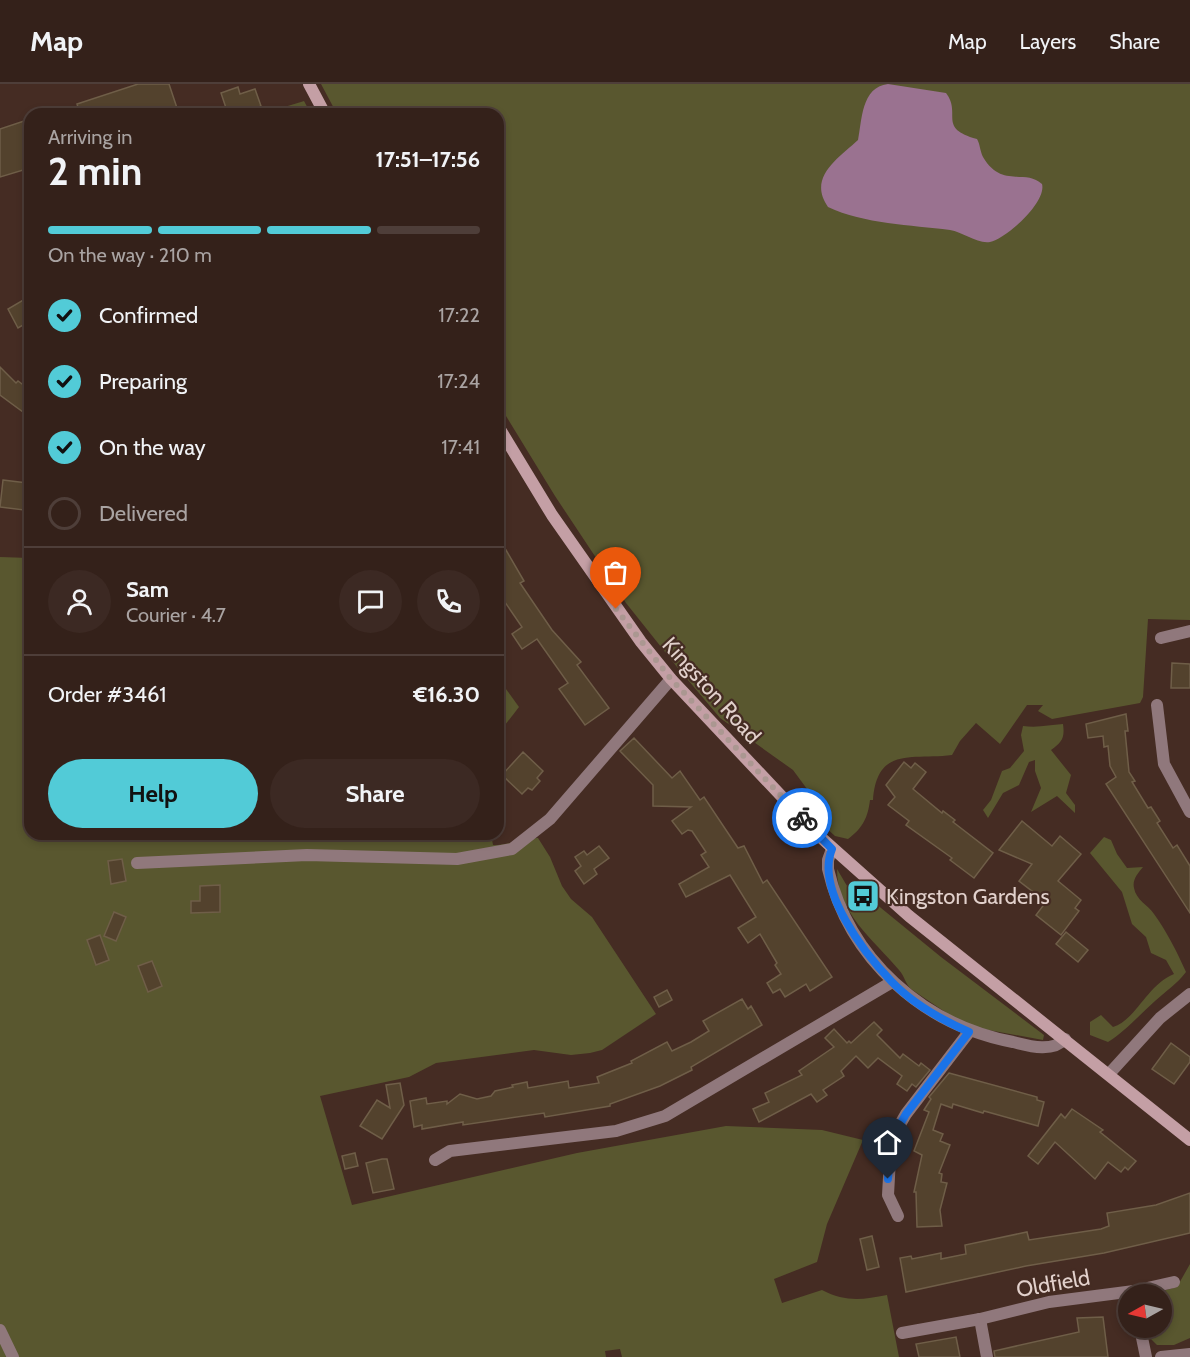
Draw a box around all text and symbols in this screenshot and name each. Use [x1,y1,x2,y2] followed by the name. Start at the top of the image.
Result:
[30,24,83,58] text: Map
[948,29,987,54] text: Map
[1020,29,1076,54] text: Layers
[1109,29,1160,54] text: Share
[48,125,132,149] text: Arriving in
[376,146,480,173] text: 17:51–17:56
[48,147,142,195] text: 2 min
[48,243,212,267] text: On the way · 210 m
[48,299,81,332] icon: check
[99,302,198,329] text: Confirmed
[438,303,480,327] text: 17:22
[48,365,81,398] icon: check
[99,368,187,395] text: Preparing
[437,369,480,393] text: 17:24
[48,431,81,464] icon: check
[99,434,206,461] text: On the way
[441,435,480,459] text: 17:41
[99,500,188,527] text: Delivered
[590,547,641,609] pin
[599,556,632,589] icon: bag
[48,570,111,633] button: person
[339,570,402,633] button: chat
[417,570,480,633] button: phone
[126,576,169,603] text: Sam
[126,603,226,627] text: Courier · 4.7
[657,631,767,749] street label: Kingston Road
[48,681,166,708] text: Order #3461
[413,681,480,708] text: €16.30
[48,759,258,828] button: Help
[270,759,480,828] button: Share
[772,788,832,848] courier
[786,802,819,835] icon: bike
[845,878,881,914] bus stop icon: Kingston Gardens
[886,883,1050,910] place label: Kingston Gardens
[862,1117,913,1179] pin
[871,1126,904,1159] icon: home
[1014,1264,1092,1303] street label: Oldfield
[1118,1284,1172,1338] north arrow
[1118,1284,1172,1338] map controls

